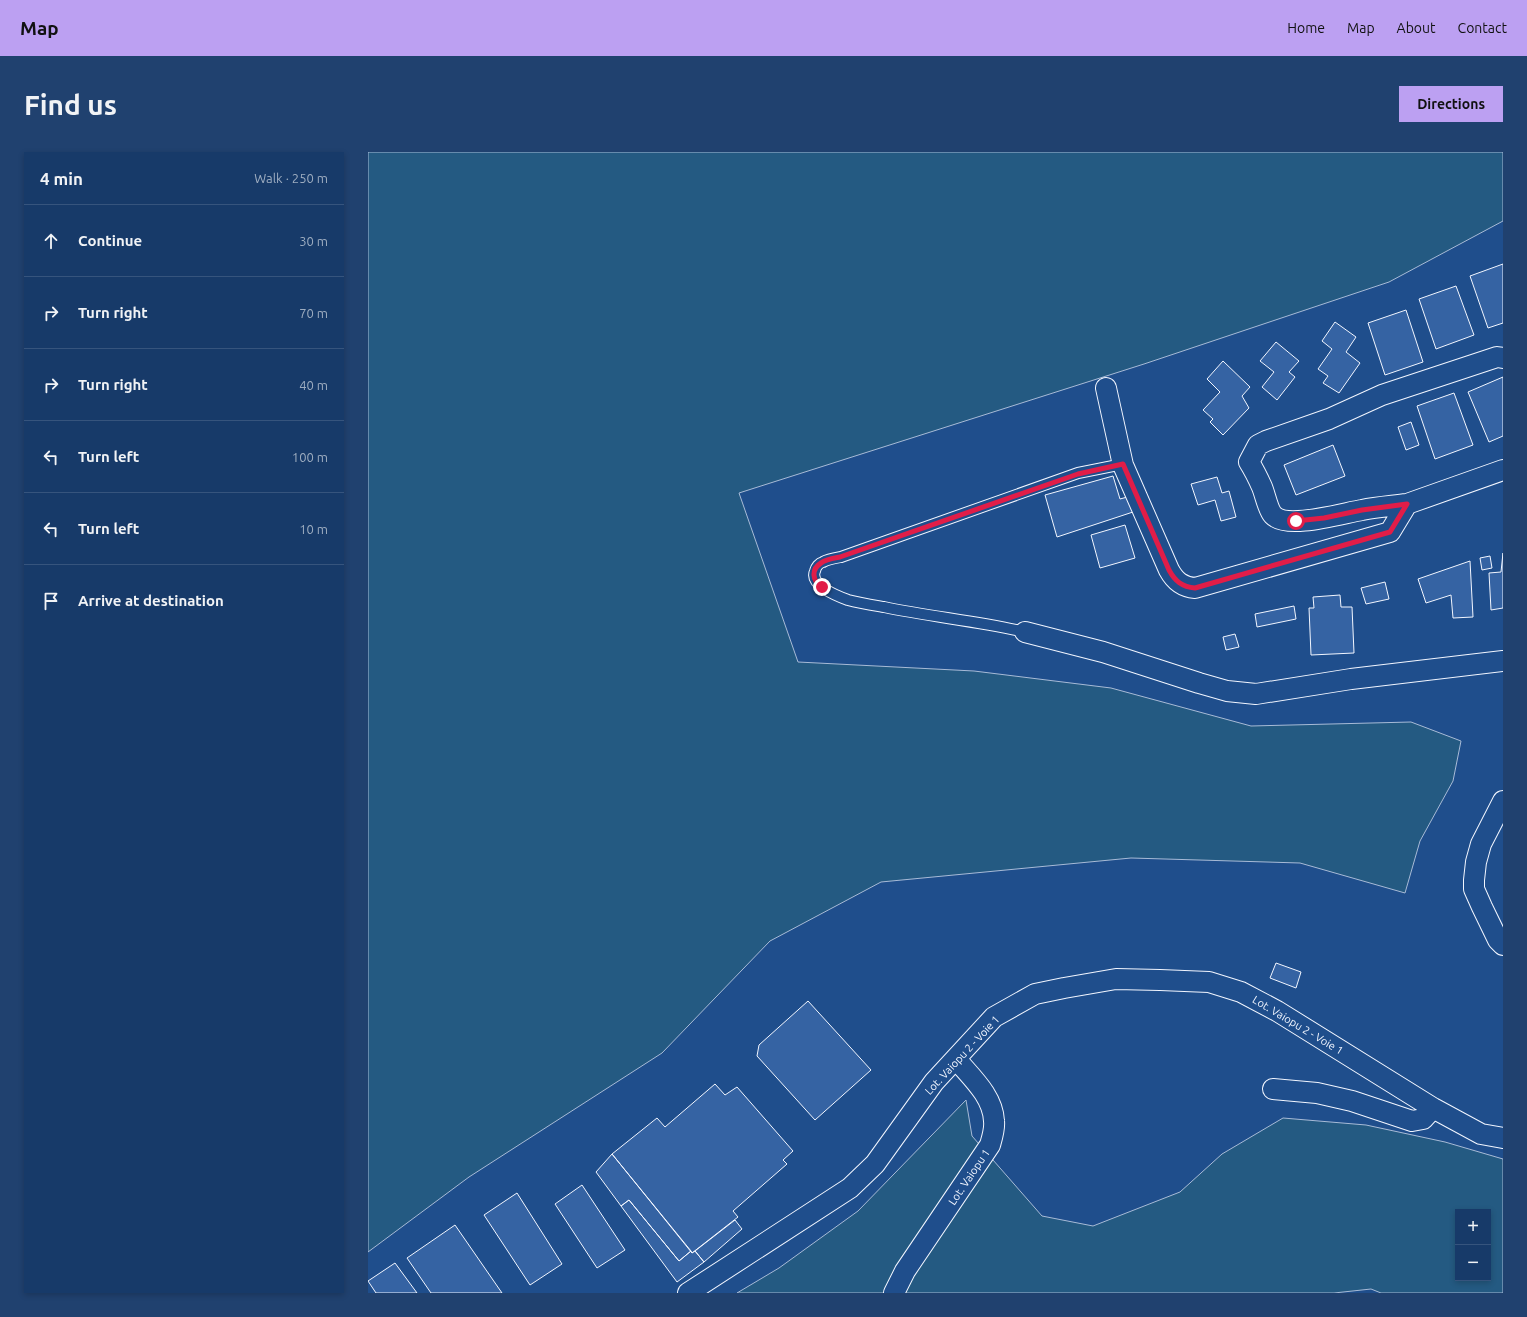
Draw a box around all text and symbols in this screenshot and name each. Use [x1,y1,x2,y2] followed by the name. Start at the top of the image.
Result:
[20,17,59,39] text: Map
[1287,20,1325,36] text: Home
[1347,20,1375,36] text: Map
[1397,20,1436,36] text: About
[1458,20,1507,36] text: Contact
[1399,86,1503,122] button: Directions
[24,89,117,120] text: Find us
[40,169,83,188] text: 4 min
[254,171,328,185] text: Walk · 250 m
[40,230,62,252] icon: ahead
[78,232,142,249] text: Continue
[299,234,328,248] text: 30 m
[40,302,62,324] icon: right
[78,304,148,321] text: Turn right
[299,306,328,320] text: 70 m
[40,374,62,396] icon: right
[78,376,148,393] text: Turn right
[299,378,328,392] text: 40 m
[40,446,62,468] icon: left
[78,448,139,465] text: Turn left
[292,450,328,464] text: 100 m
[1287,512,1305,530] route start
[40,518,62,540] icon: left
[78,520,139,537] text: Turn left
[299,522,328,536] text: 10 m
[813,578,831,596] route end
[40,590,62,612] icon: arrive
[78,592,224,609] text: Arrive at destination
[1251,993,1345,1057] street label: Lot. Vaiopu 2 - Voie 1
[922,1013,1002,1097] street label: Lot. Vaiopu 2 - Voie 1
[946,1147,992,1207] street label: Lot. Vaiopu 1
[1455,1209,1491,1281] map controls
[1455,1209,1491,1245] button: +
[1455,1245,1491,1281] button: −

